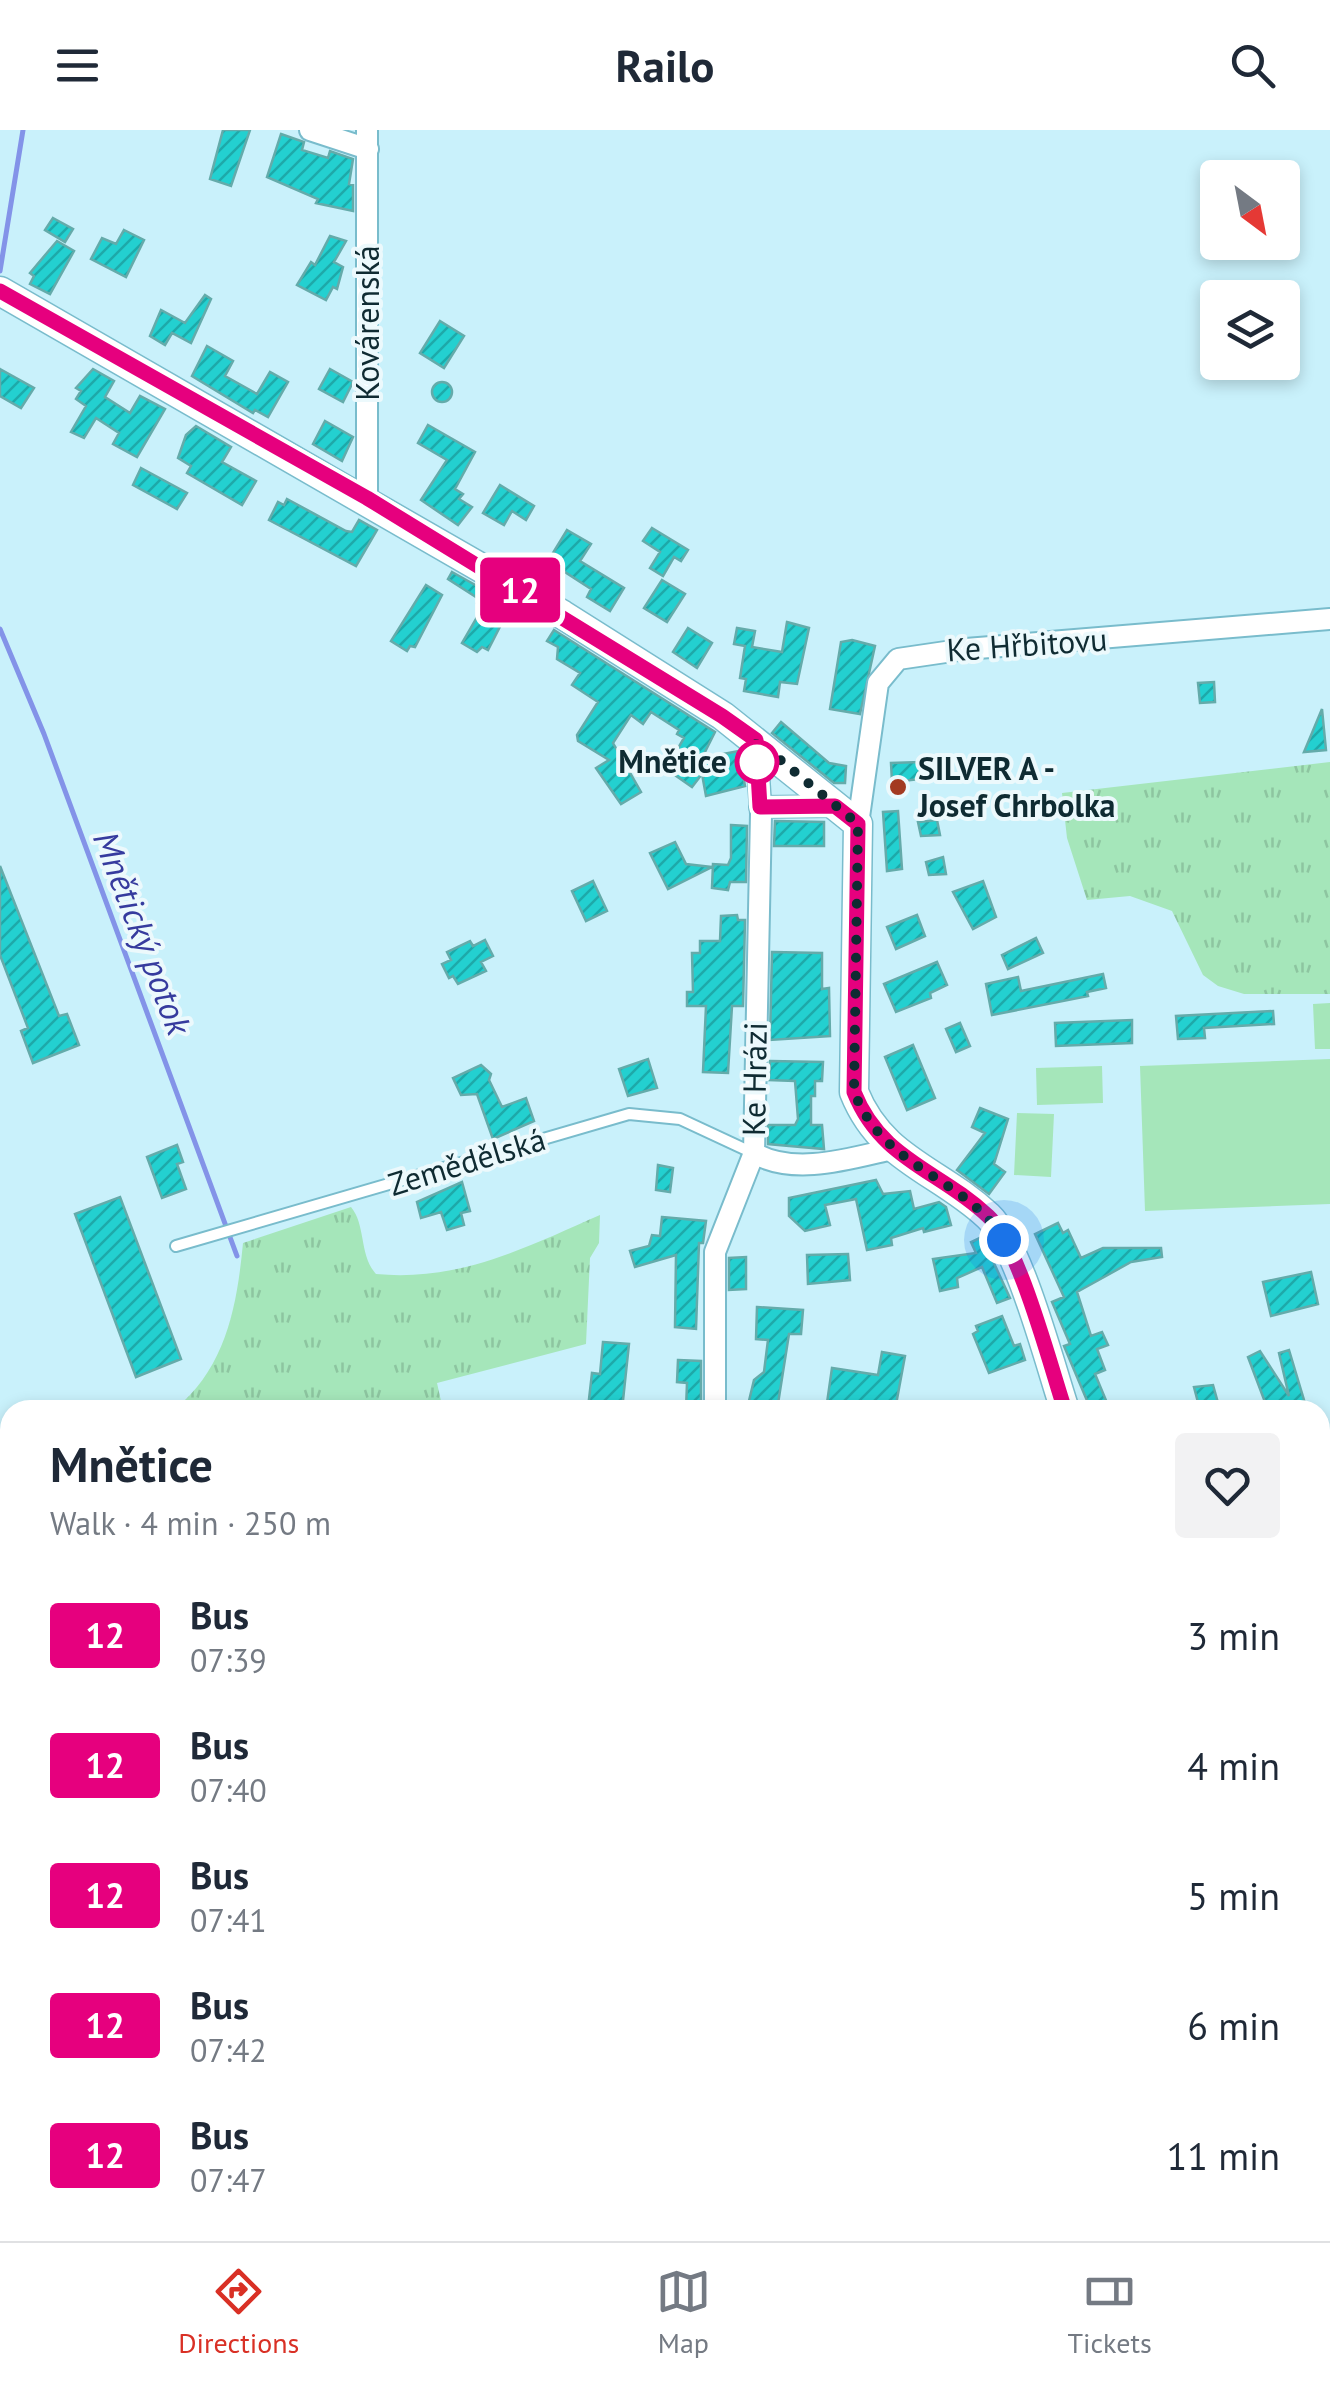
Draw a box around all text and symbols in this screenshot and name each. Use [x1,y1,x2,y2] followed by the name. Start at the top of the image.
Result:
[616,36,714,94] text: Railo
[50,38,105,93] icon: menu
[1225,38,1280,93] icon: search
[1200,160,1300,260] north arrow
[1200,160,1300,380] map controls
[346,245,388,401] street label: Kovárenská
[1200,280,1300,380] button: layers
[475,558,565,622] line badge: 12
[500,567,540,613] text: 12
[945,617,1109,671] street label: Ke Hřbitovu
[618,740,727,782] place label: Mnětice
[736,741,778,783] marker: Mnětice
[917,747,1115,826] place label: SILVER A - Josef Chrbolka
[887,776,909,798] marker: SILVER A - Josef Chrbolka
[83,824,203,1042] water label: Mnětický potok
[732,1022,776,1136] street label: Ke Hrázi
[383,1117,550,1205] street label: Zemědělská
[979,1215,1029,1265] your location
[50,1433,213,1495] text: Mnětice
[1175,1433,1280,1538] button: heart
[50,1502,331,1544] text: Walk · 4 min · 250 m
[190,1590,249,1639] text: Bus
[1187,1611,1280,1660] text: 3 min
[85,1612,125,1658] text: 12
[190,1639,267,1681] text: 07:39
[190,1720,249,1769] text: Bus
[1187,1741,1280,1790] text: 4 min
[85,1742,125,1788] text: 12
[190,1769,267,1811] text: 07:40
[190,1850,249,1899] text: Bus
[1187,1871,1280,1920] text: 5 min
[85,1872,125,1918] text: 12
[190,1899,267,1941] text: 07:41
[190,1980,249,2029] text: Bus
[1187,2001,1280,2050] text: 6 min
[85,2002,125,2048] text: 12
[190,2029,267,2071] text: 07:42
[190,2110,249,2159] text: Bus
[1167,2131,1280,2180] text: 11 min
[85,2132,125,2178] text: 12
[190,2159,267,2201] text: 07:47
[178,2264,299,2361] tab: Directions
[656,2264,711,2361] tab: Map
[1067,2264,1152,2361] tab: Tickets

